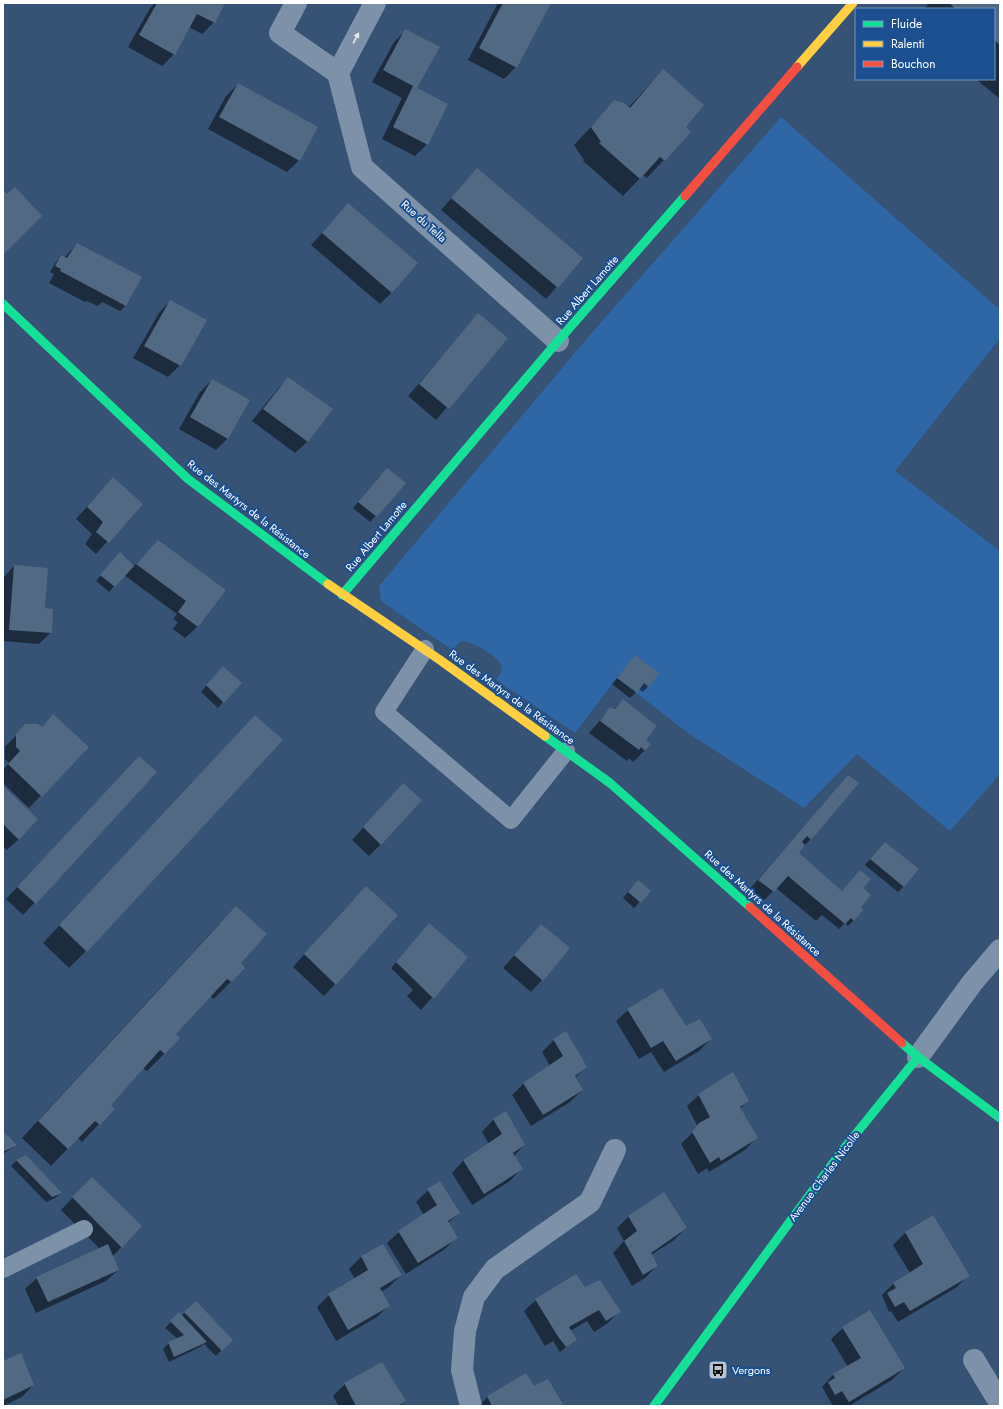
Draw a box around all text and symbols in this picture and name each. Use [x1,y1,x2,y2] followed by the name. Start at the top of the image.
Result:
[855,8,995,80] legend
[891,15,922,33] text: Fluide
[353,32,360,44] one-way arrow
[891,35,925,53] text: Ralenti
[891,55,935,73] text: Bouchon
[398,196,450,246] street label: Rue du Tella
[552,251,622,328] street label: Rue Albert Lamotte
[184,456,314,562] street label: Rue des Martyrs de la Résistance
[342,497,411,575] street label: Rue Albert Lamotte
[446,646,578,748] street label: Rue des Martyrs de la Résistance
[701,846,825,960] street label: Rue des Martyrs de la Résistance
[785,1127,863,1224] street label: Avenue Charles Nicolle
[707,1359,729,1381] bus stop icon: Vergons
[732,1362,771,1378] place label: Vergons

